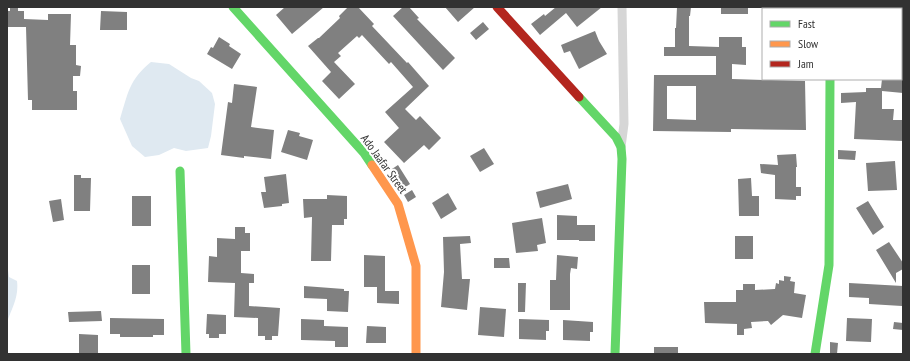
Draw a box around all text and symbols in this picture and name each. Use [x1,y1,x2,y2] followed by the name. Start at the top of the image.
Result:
[762,8,902,80] legend
[798,16,816,31] text: Fast
[798,36,819,51] text: Slow
[797,56,814,71] text: Jam
[358,131,411,197] street label: Ado Jaafar Street

